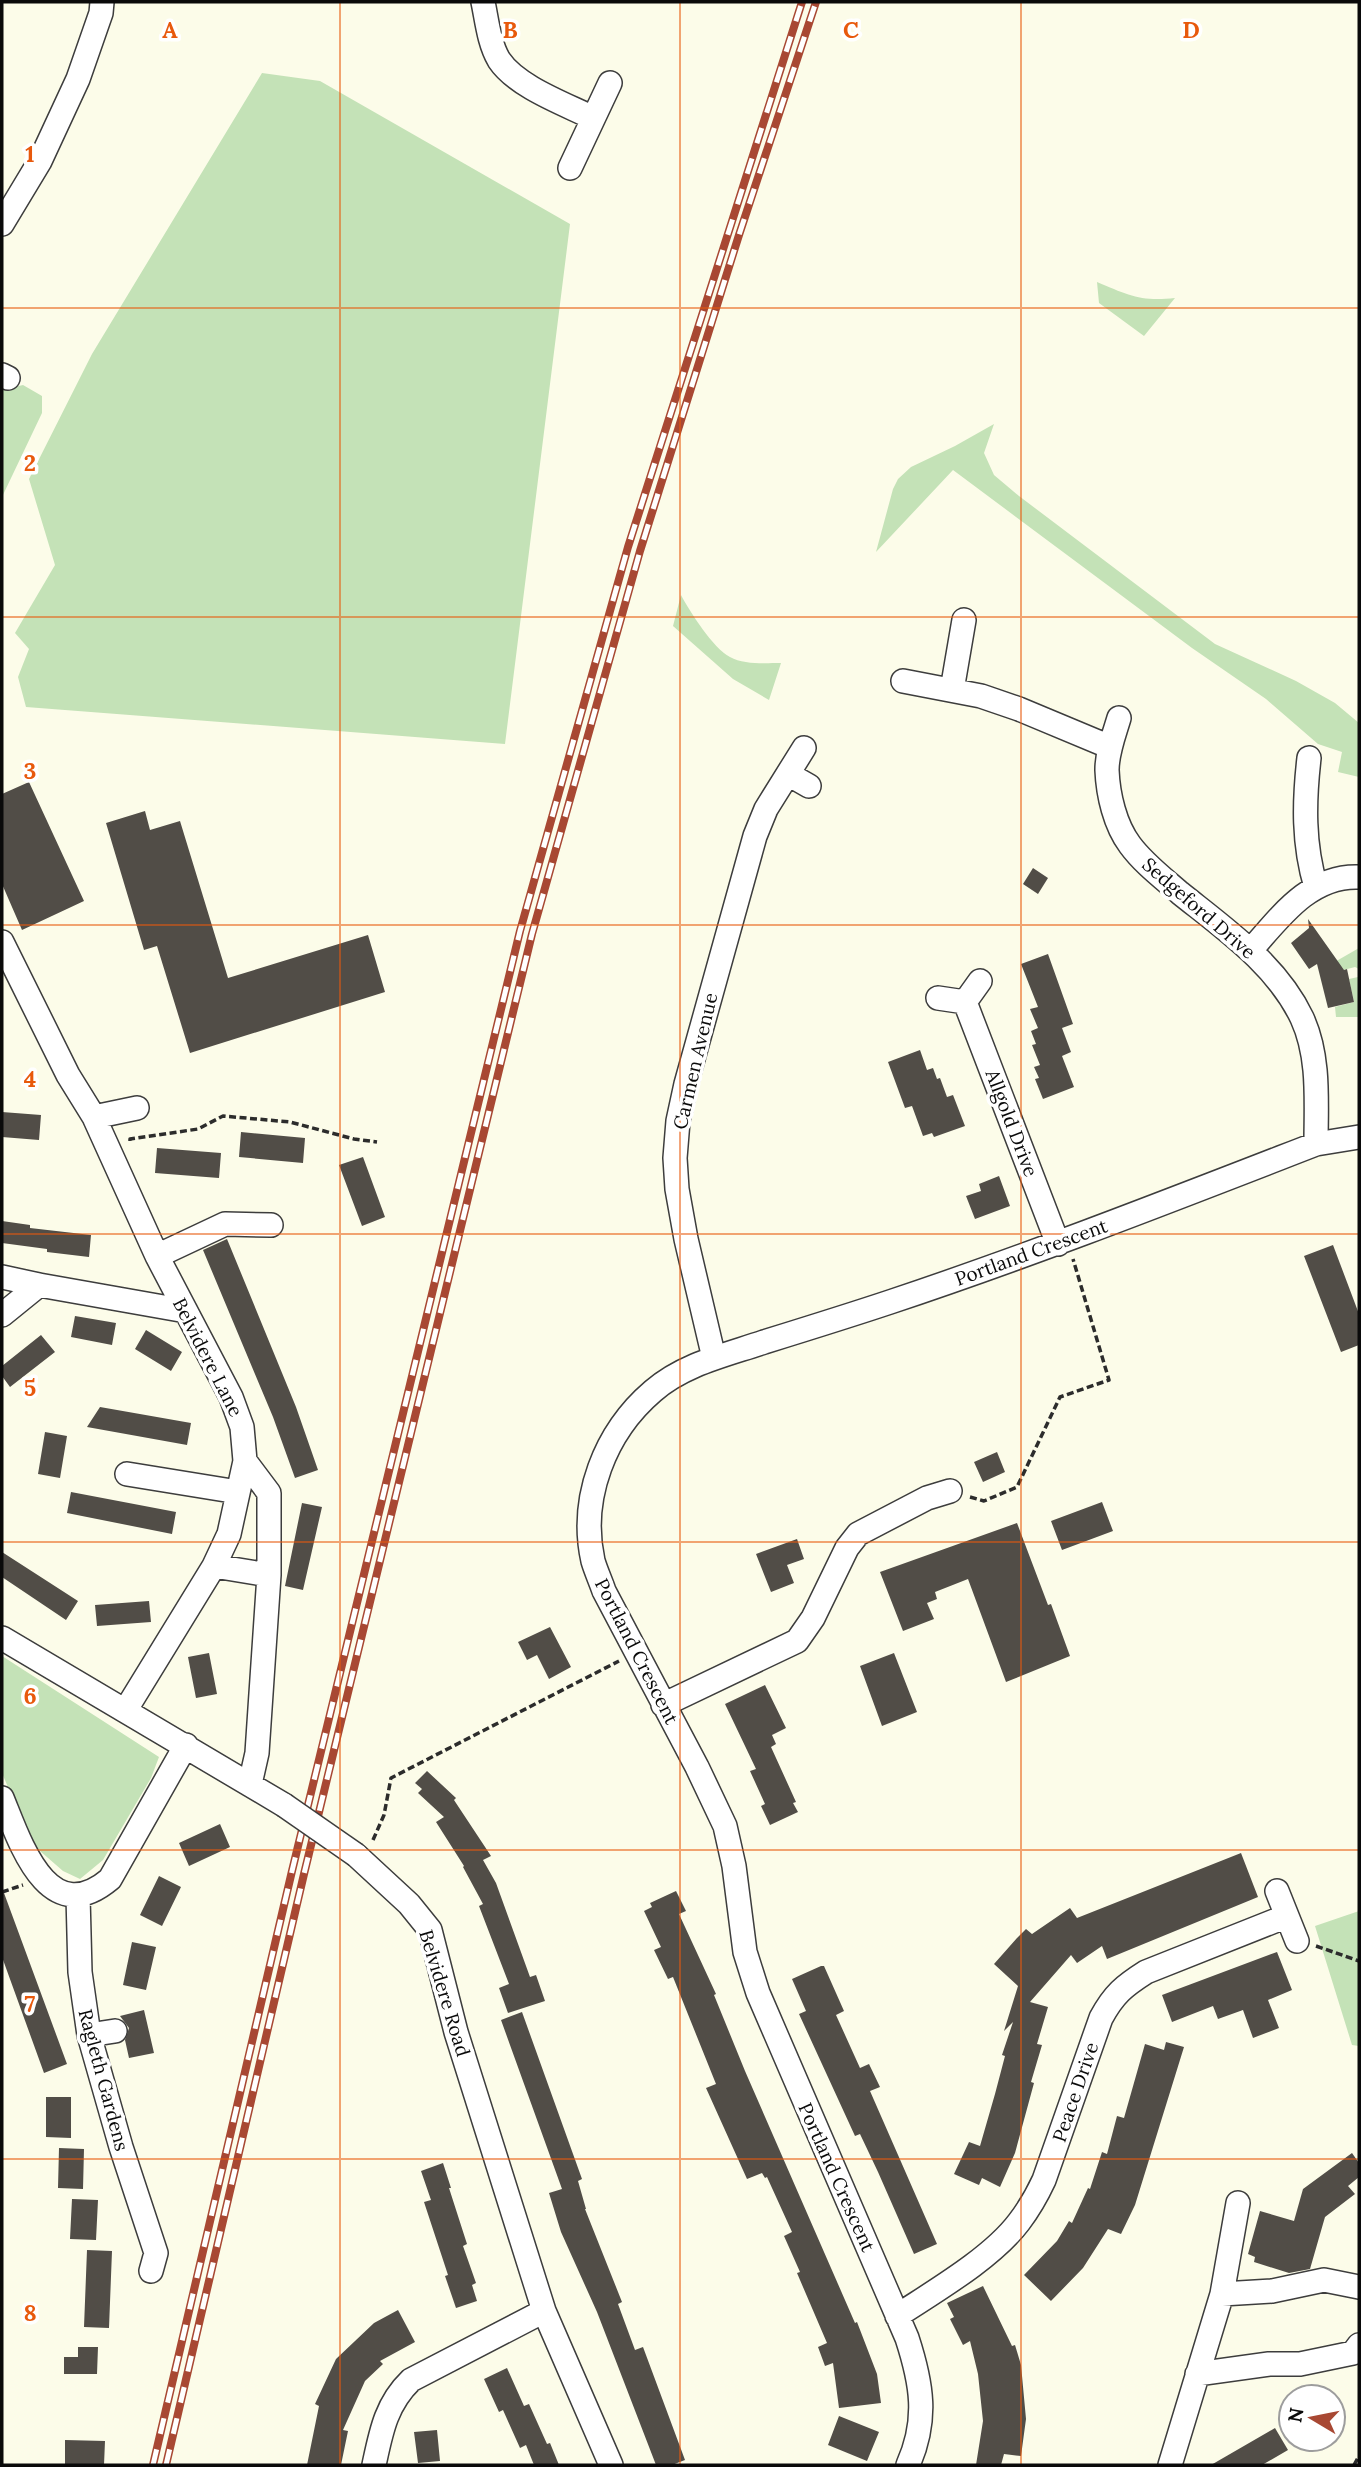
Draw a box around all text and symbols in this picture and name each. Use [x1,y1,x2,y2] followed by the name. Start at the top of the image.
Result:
[162,15,178,44] text: A
[502,15,518,44] text: B
[843,15,859,44] text: C
[1182,15,1200,44] text: D
[25,139,35,168] text: 1
[24,448,36,477] text: 2
[24,756,36,785] text: 3
[1137,852,1261,964] street label: Sedgeford Drive
[668,990,722,1132] street label: Carmen Avenue
[24,1064,36,1093] text: 4
[980,1065,1043,1180] street label: Allgold Drive
[951,1213,1111,1291] street label: Portland Crescent
[168,1294,248,1420] street label: Belvidere Lane
[24,1373,36,1402] text: 5
[590,1574,684,1729] street label: Portland Crescent
[23,1681,37,1710] text: 6
[414,1927,476,2059] street label: Belvidere Road
[25,1989,36,2018] text: 7
[73,2006,135,2154] street label: Ragleth Gardens
[1047,2039,1103,2145] street label: Peace Drive
[793,2099,881,2256] street label: Portland Crescent
[23,2298,37,2327] text: 8
[1277,2383,1347,2453] north arrow
[1282,2405,1308,2424] text: N

